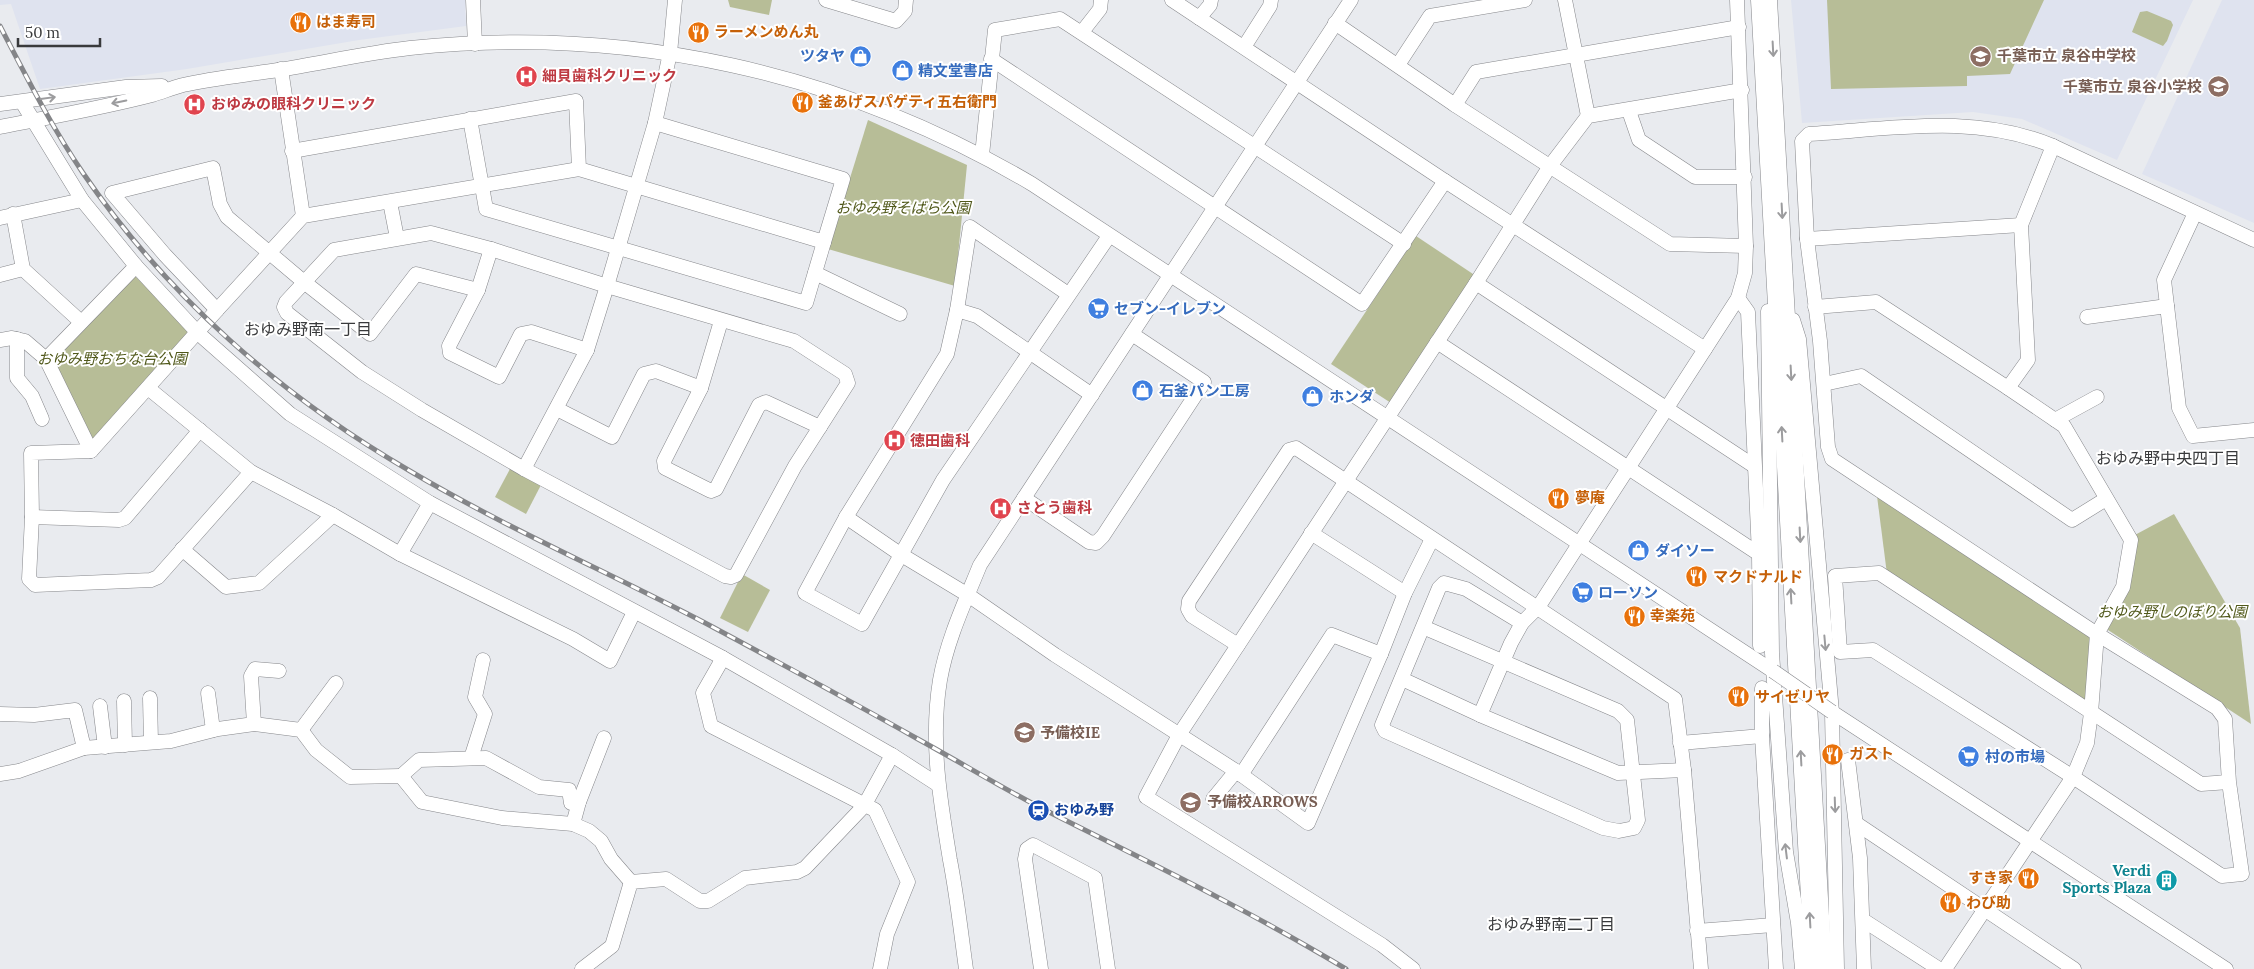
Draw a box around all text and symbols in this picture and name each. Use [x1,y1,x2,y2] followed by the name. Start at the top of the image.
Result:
[288,10,312,34] restaurant icon: はま寿司
[316,12,376,31] place label: はま寿司
[18,15,100,47] scale bar
[686,20,710,44] restaurant icon: ラーメンめん丸
[714,22,818,41] place label: ラーメンめん丸
[25,23,60,42] text: 50 m
[1769,40,1778,56] one-way arrow
[849,44,873,68] shop icon: ツタヤ
[1969,44,1993,68] school or university icon: 千葉市立 泉谷中学校
[800,46,845,65] place label: ツタヤ
[1997,46,2136,65] place label: 千葉市立 泉谷中学校
[890,59,914,83] shop icon: 精文堂書店
[918,61,993,80] place label: 精文堂書店
[514,64,538,88] hospital icon: 細貝歯科クリニック
[542,66,677,85] place label: 細貝歯科クリニック
[2206,75,2230,99] school or university icon: 千葉市立 泉谷小学校
[2063,77,2202,96] place label: 千葉市立 泉谷小学校
[790,90,814,114] restaurant icon: 釜あげスパゲティ五右衛門
[183,92,207,116] hospital icon: おゆみの眼科クリニック
[818,92,997,111] place label: 釜あげスパゲティ五右衛門
[40,93,56,103] one-way arrow
[211,94,376,113] place label: おゆみの眼科クリニック
[111,97,127,107] one-way arrow
[835,198,972,217] park label: おゆみ野そばら公園
[1777,203,1786,219] one-way arrow
[1086,297,1110,321] supermarket icon: セブン-イレブン
[1114,299,1226,318] place label: セブン-イレブン
[244,319,372,339] district label: おゆみ野南一丁目
[37,349,189,368] park label: おゆみ野おちな台公園
[1786,365,1795,381] one-way arrow
[1131,379,1155,403] shop icon: 石釜パン工房
[1159,381,1250,400] place label: 石釜パン工房
[1301,385,1325,409] shop icon: ホンダ
[1329,387,1374,406] place label: ホンダ
[1778,426,1787,442] one-way arrow
[882,429,906,453] hospital icon: 徳田歯科
[910,431,970,450] place label: 徳田歯科
[2096,448,2240,468] district label: おゆみ野中央四丁目
[1547,486,1571,510] restaurant icon: 夢庵
[1575,488,1605,507] place label: 夢庵
[989,496,1013,520] hospital icon: さとう歯科
[1017,498,1092,517] place label: さとう歯科
[1796,527,1805,543] one-way arrow
[1627,539,1651,563] shop icon: ダイソー
[1655,541,1715,560] place label: ダイソー
[1685,565,1709,589] restaurant icon: マクドナルド
[1713,567,1803,586] place label: マクドナルド
[1570,581,1594,605] supermarket icon: ローソン
[1598,583,1658,602] place label: ローソン
[1787,588,1796,604] one-way arrow
[2097,602,2249,621] park label: おゆみ野しのぼり公園
[1622,604,1646,628] restaurant icon: 幸楽苑
[1650,606,1695,625] place label: 幸楽苑
[1821,635,1830,651] one-way arrow
[1727,685,1751,709] restaurant icon: サイゼリヤ
[1755,687,1830,706] place label: サイゼリヤ
[1012,721,1036,745] school or university icon: 予備校IE
[1040,723,1100,742] place label: 予備校IE
[1821,742,1845,766] restaurant icon: ガスト
[1849,744,1894,763] place label: ガスト
[1957,745,1981,769] supermarket icon: 村の市場
[1985,747,2045,766] place label: 村の市場
[1796,750,1805,766] one-way arrow
[1179,790,1203,814] school or university icon: 予備校ARROWS
[1207,792,1318,811] place label: 予備校ARROWS
[1830,797,1839,813] one-way arrow
[1026,798,1050,822] station icon: おゆみ野
[1054,800,1114,819] place label: おゆみ野
[1781,844,1791,860] one-way arrow
[2062,861,2151,897] place label: Verdi Sports Plaza
[2017,866,2041,890] restaurant icon: すき家
[1968,868,2013,887] place label: すき家
[2155,868,2179,892] building icon: Verdi Sports Plaza
[1938,891,1962,915] restaurant icon: わび助
[1966,893,2011,912] place label: わび助
[1805,913,1814,929] one-way arrow
[1487,914,1615,934] district label: おゆみ野南二丁目

